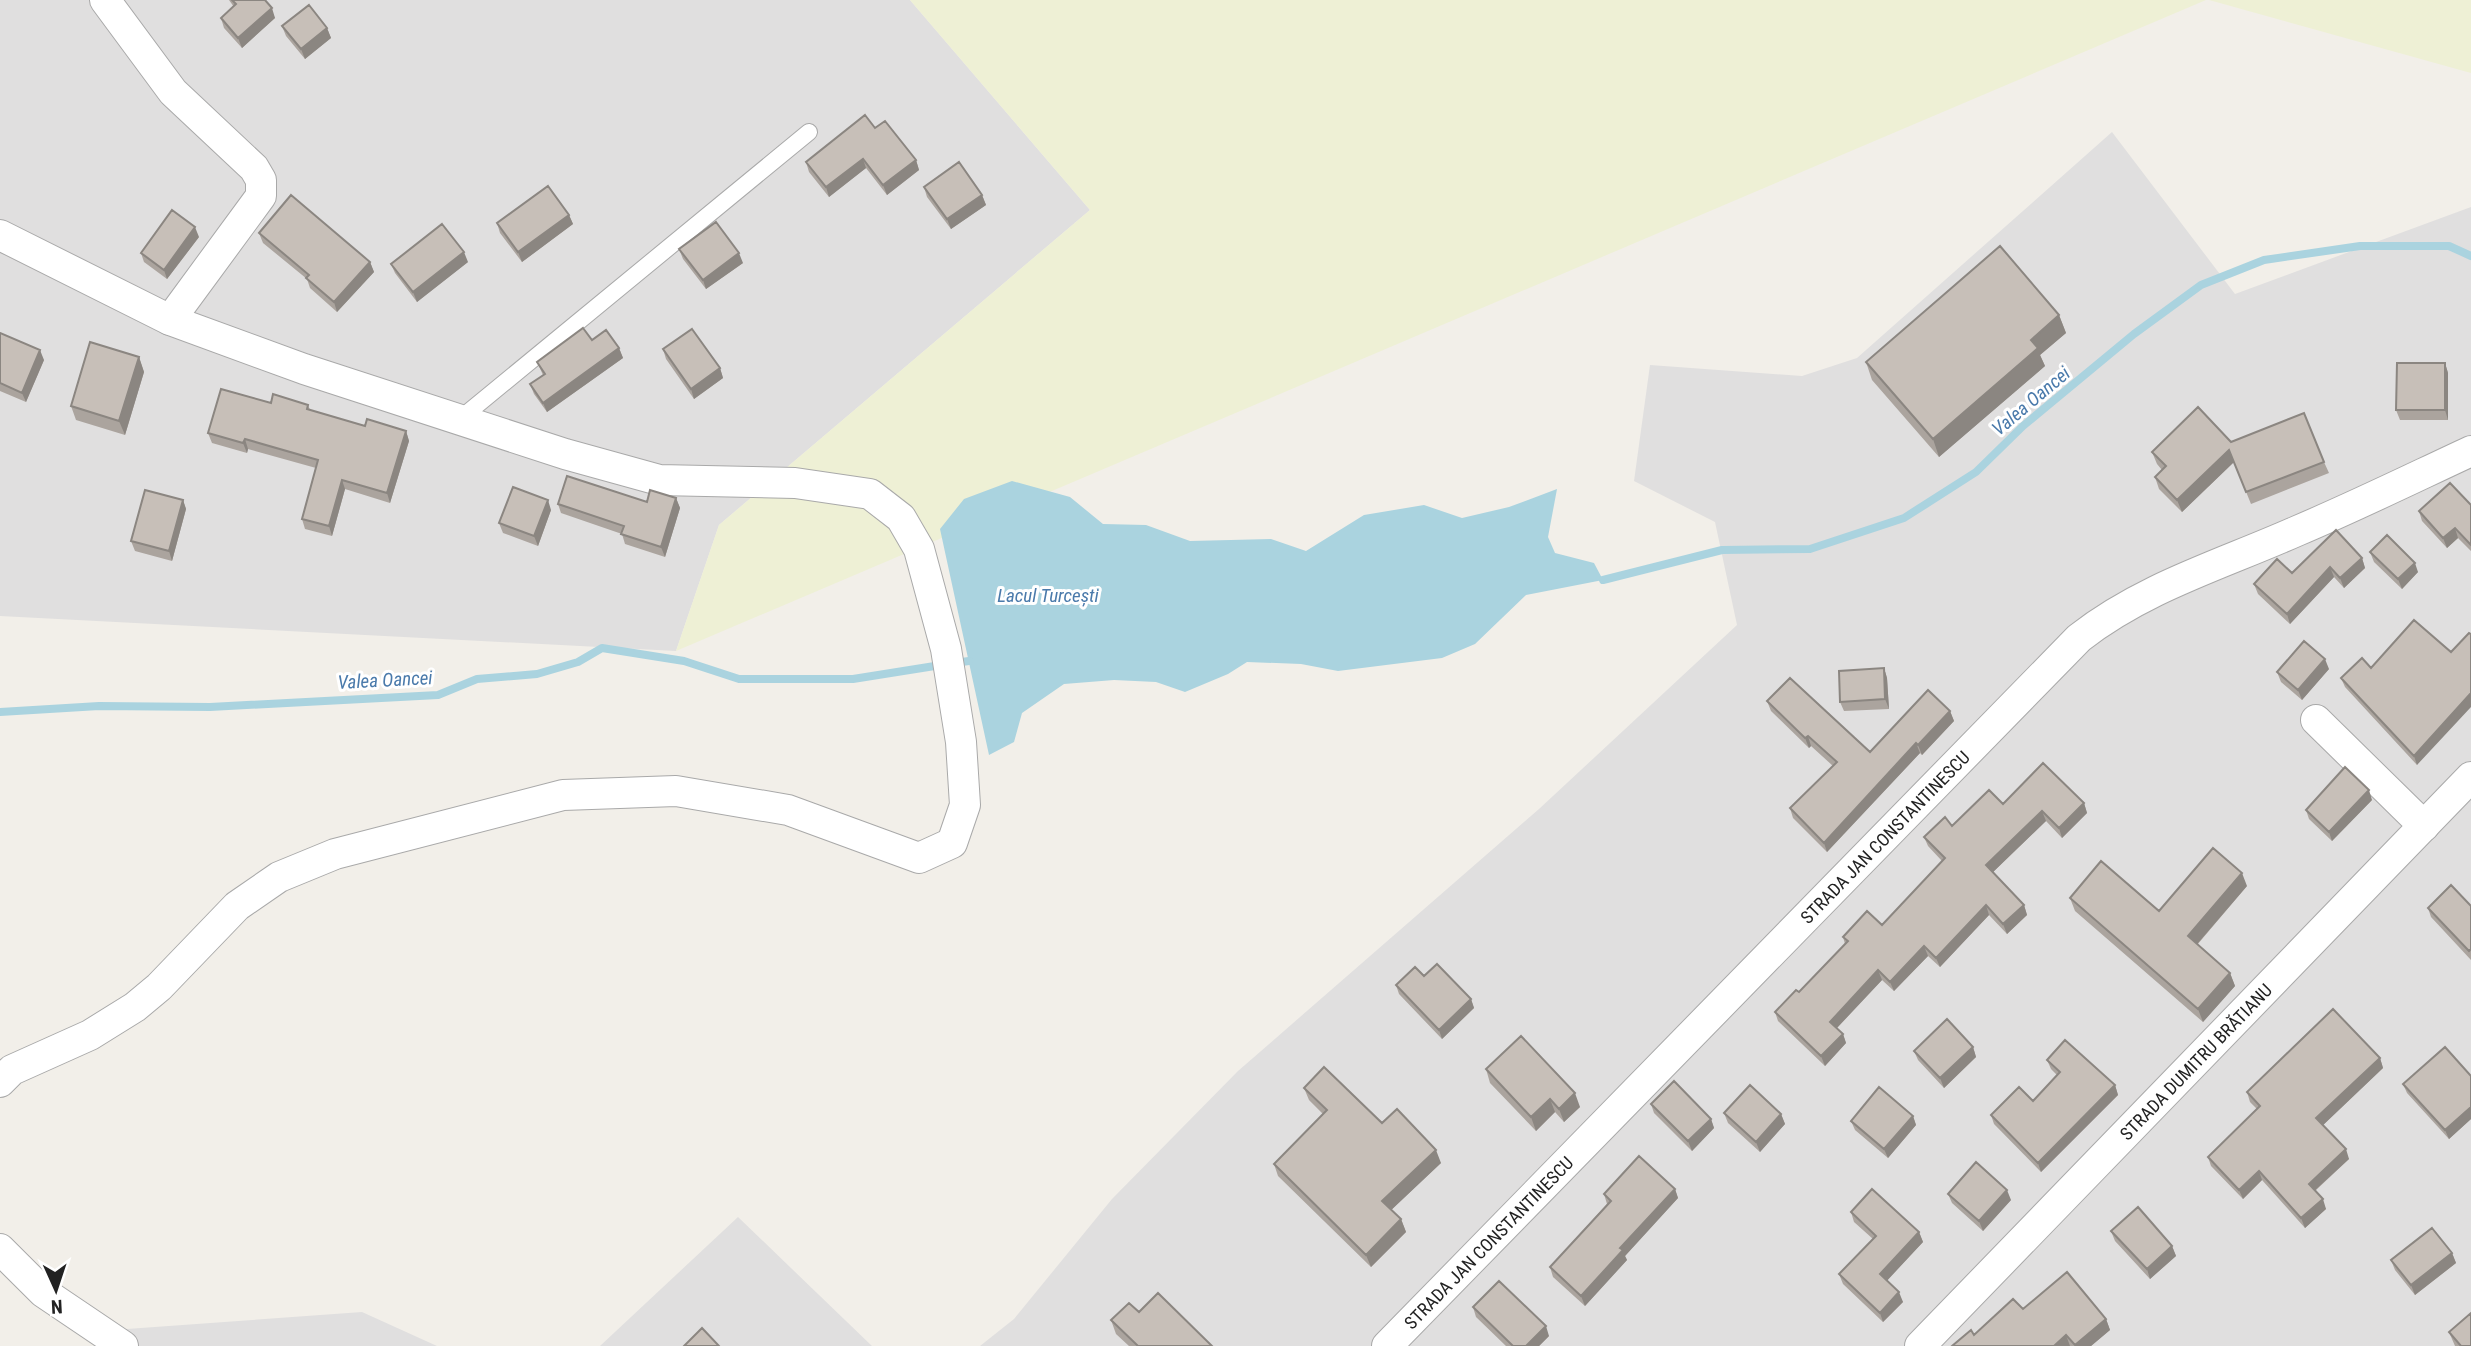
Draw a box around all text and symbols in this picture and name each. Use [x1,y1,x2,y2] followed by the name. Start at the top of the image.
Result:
[1987,361,2075,440] water label: Valea Oancei
[997,584,1100,607] water label: Lacul Turcești
[337,666,434,694] water label: Valea Oancei
[1796,746,1974,927] street label: STRADA JAN CONSTANTINESCU
[2115,979,2276,1144] street label: STRADA DUMITRU BRĂTIANU
[1400,1152,1577,1333] street label: STRADA JAN CONSTANTINESCU
[21,1255,91,1325] north arrow
[50,1295,63,1318] text: N

